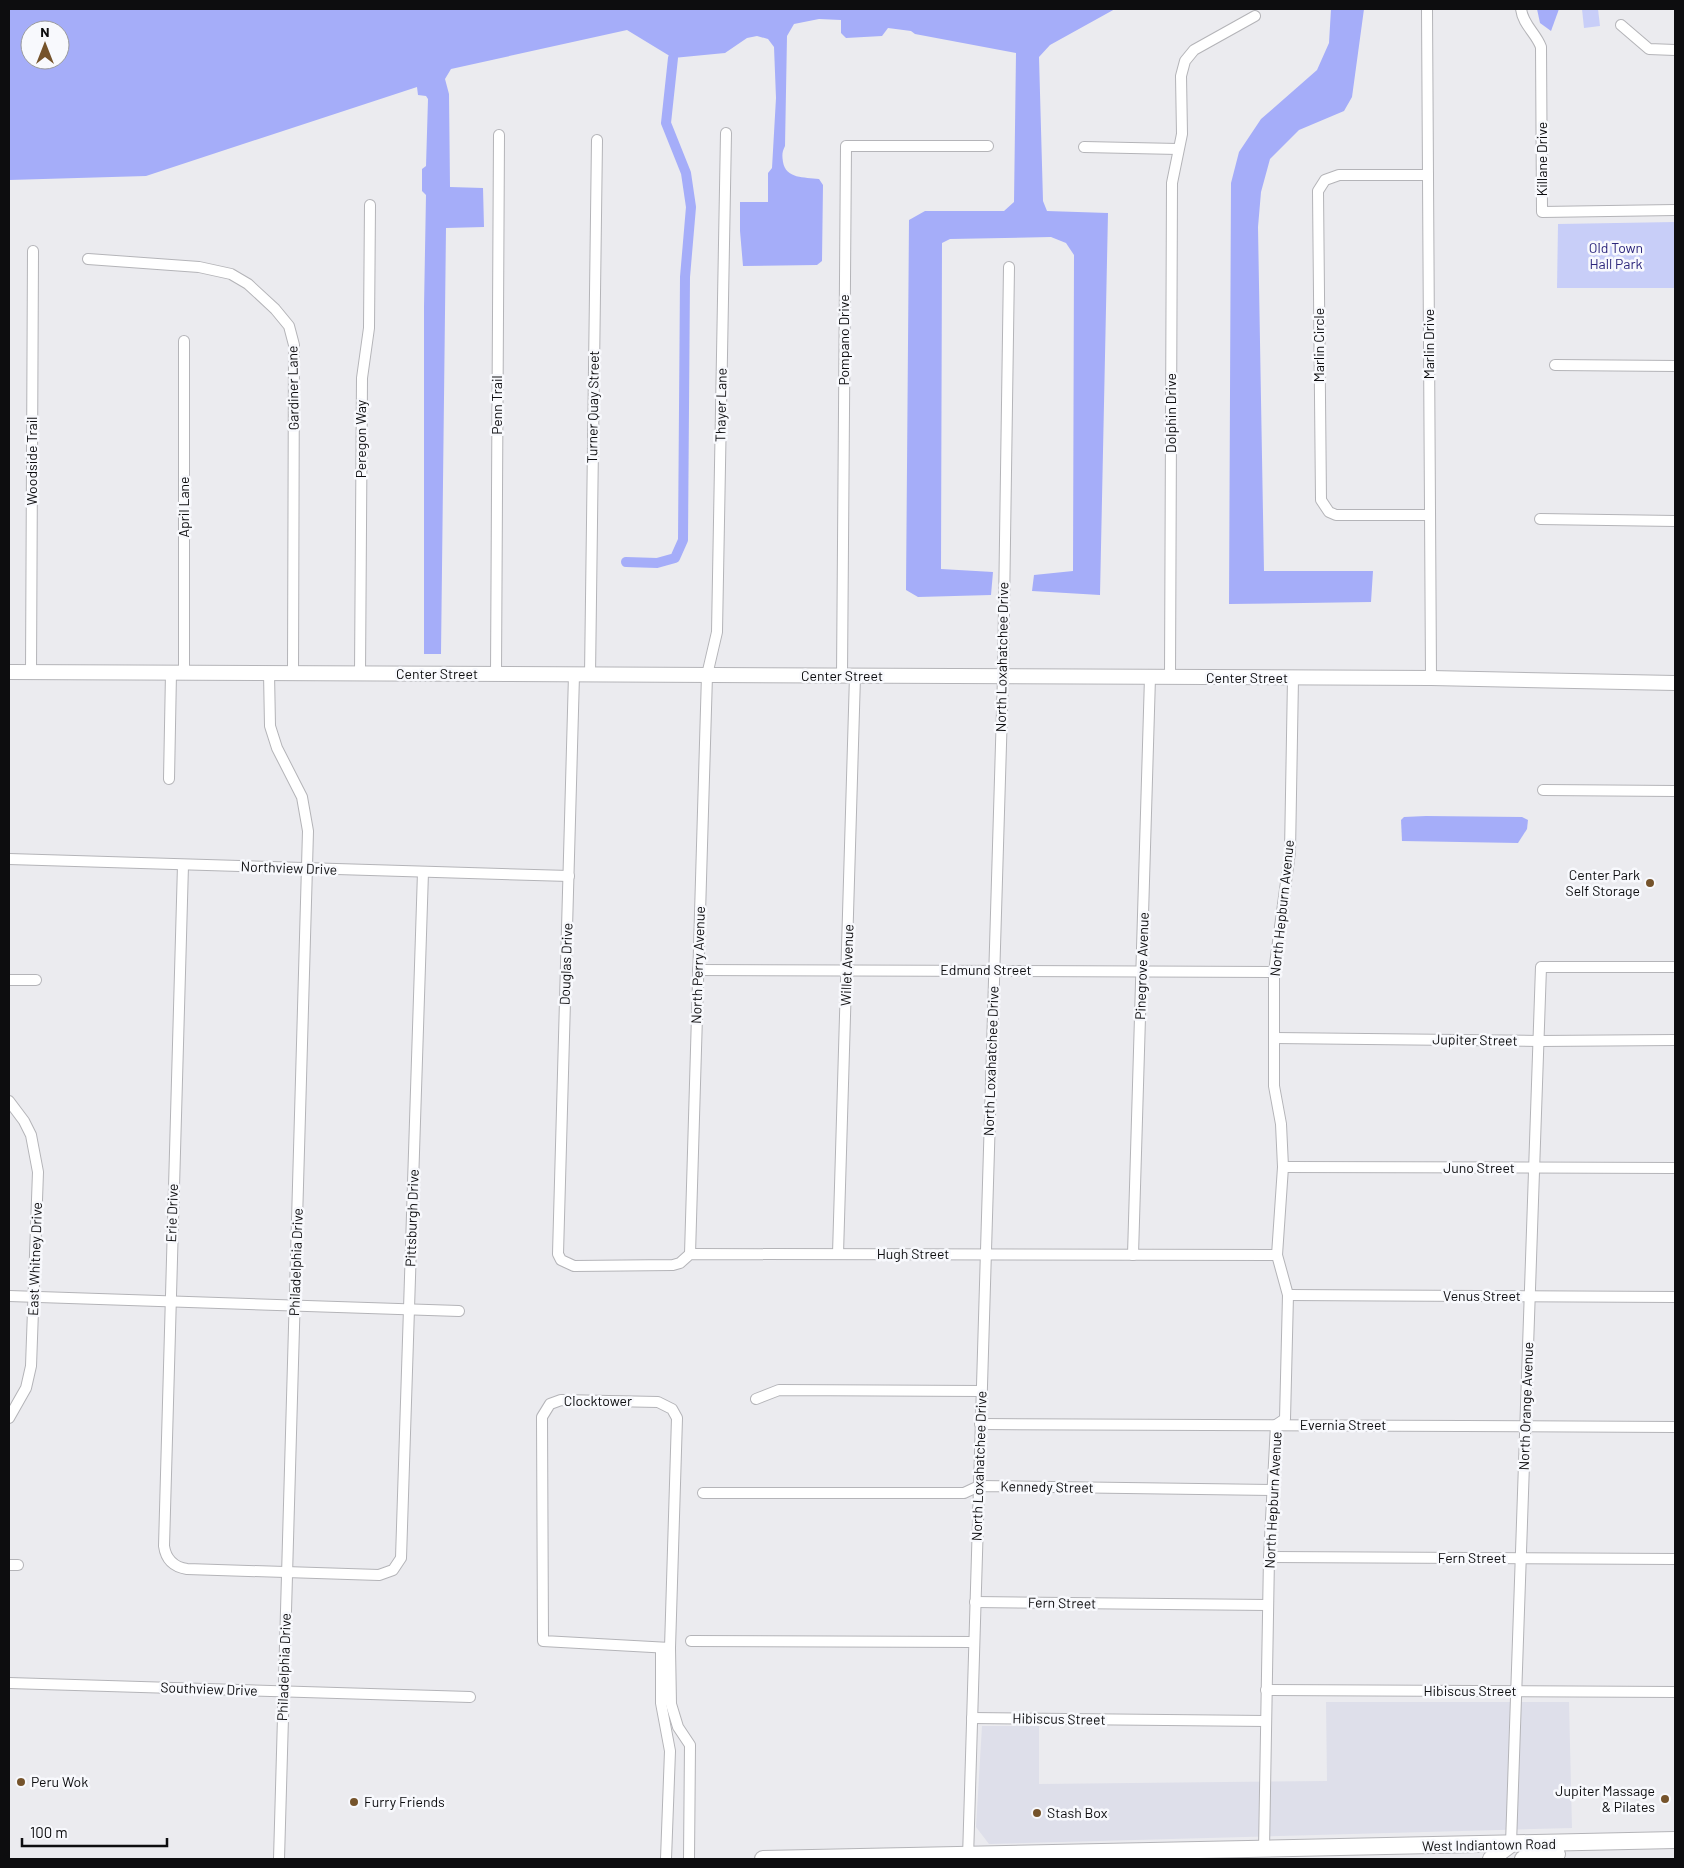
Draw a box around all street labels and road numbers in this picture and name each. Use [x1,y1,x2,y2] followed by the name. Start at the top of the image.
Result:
[1533,122,1550,196] street label: Killane Drive
[835,294,852,386] street label: Pompano Drive
[1310,308,1327,382] street label: Marlin Circle
[1420,309,1437,379] street label: Marlin Drive
[283,346,302,431] street label: Gardiner Lane
[583,350,602,464] street label: Turner Quay Street
[711,368,730,442] street label: Thayer Lane
[1162,373,1179,453] street label: Dolphin Drive
[488,375,505,435] street label: Penn Trail
[352,399,369,478] street label: Peregon Way
[23,417,40,505] street label: Woodside Trail
[175,477,192,537] street label: April Lane
[992,582,1011,732] street label: North Loxahatchee Drive
[396,665,478,682] street label: Center Street
[801,667,883,684] street label: Center Street
[1206,669,1288,686] street label: Center Street
[1266,839,1297,977] street label: North Hepburn Avenue
[241,857,338,878] street label: Northview Drive
[687,906,708,1024] street label: North Perry Avenue
[1131,912,1152,1020] street label: Pinegrove Avenue
[556,923,575,1005] street label: Douglas Drive
[837,924,856,1006] street label: Willet Avenue
[940,961,1032,978] street label: Edmund Street
[979,986,1002,1136] street label: North Loxahatchee Drive
[1432,1030,1518,1049] street label: Jupiter Street
[1443,1159,1515,1176] street label: Juno Street
[401,1169,422,1267] street label: Pittsburgh Drive
[162,1183,181,1243] street label: Erie Drive
[24,1202,45,1316] street label: East Whitney Drive
[285,1208,306,1316] street label: Philadelphia Drive
[877,1245,949,1262] street label: Hugh Street
[1443,1287,1521,1304] street label: Venus Street
[1515,1341,1536,1471] street label: North Orange Avenue
[967,1391,990,1541] street label: North Loxahatchee Drive
[564,1392,632,1409] street label: Clocktower
[1300,1416,1386,1433] street label: Evernia Street
[1260,1431,1285,1569] street label: North Hepburn Avenue
[1000,1477,1094,1496] street label: Kennedy Street
[1438,1549,1506,1566] street label: Fern Street
[1028,1593,1096,1612] street label: Fern Street
[273,1613,294,1721] street label: Philadelphia Drive
[160,1678,258,1699] street label: Southview Drive
[1423,1682,1517,1699] street label: Hibiscus Street
[1012,1709,1106,1728] street label: Hibiscus Street
[1422,1835,1556,1854] street label: West Indiantown Road

